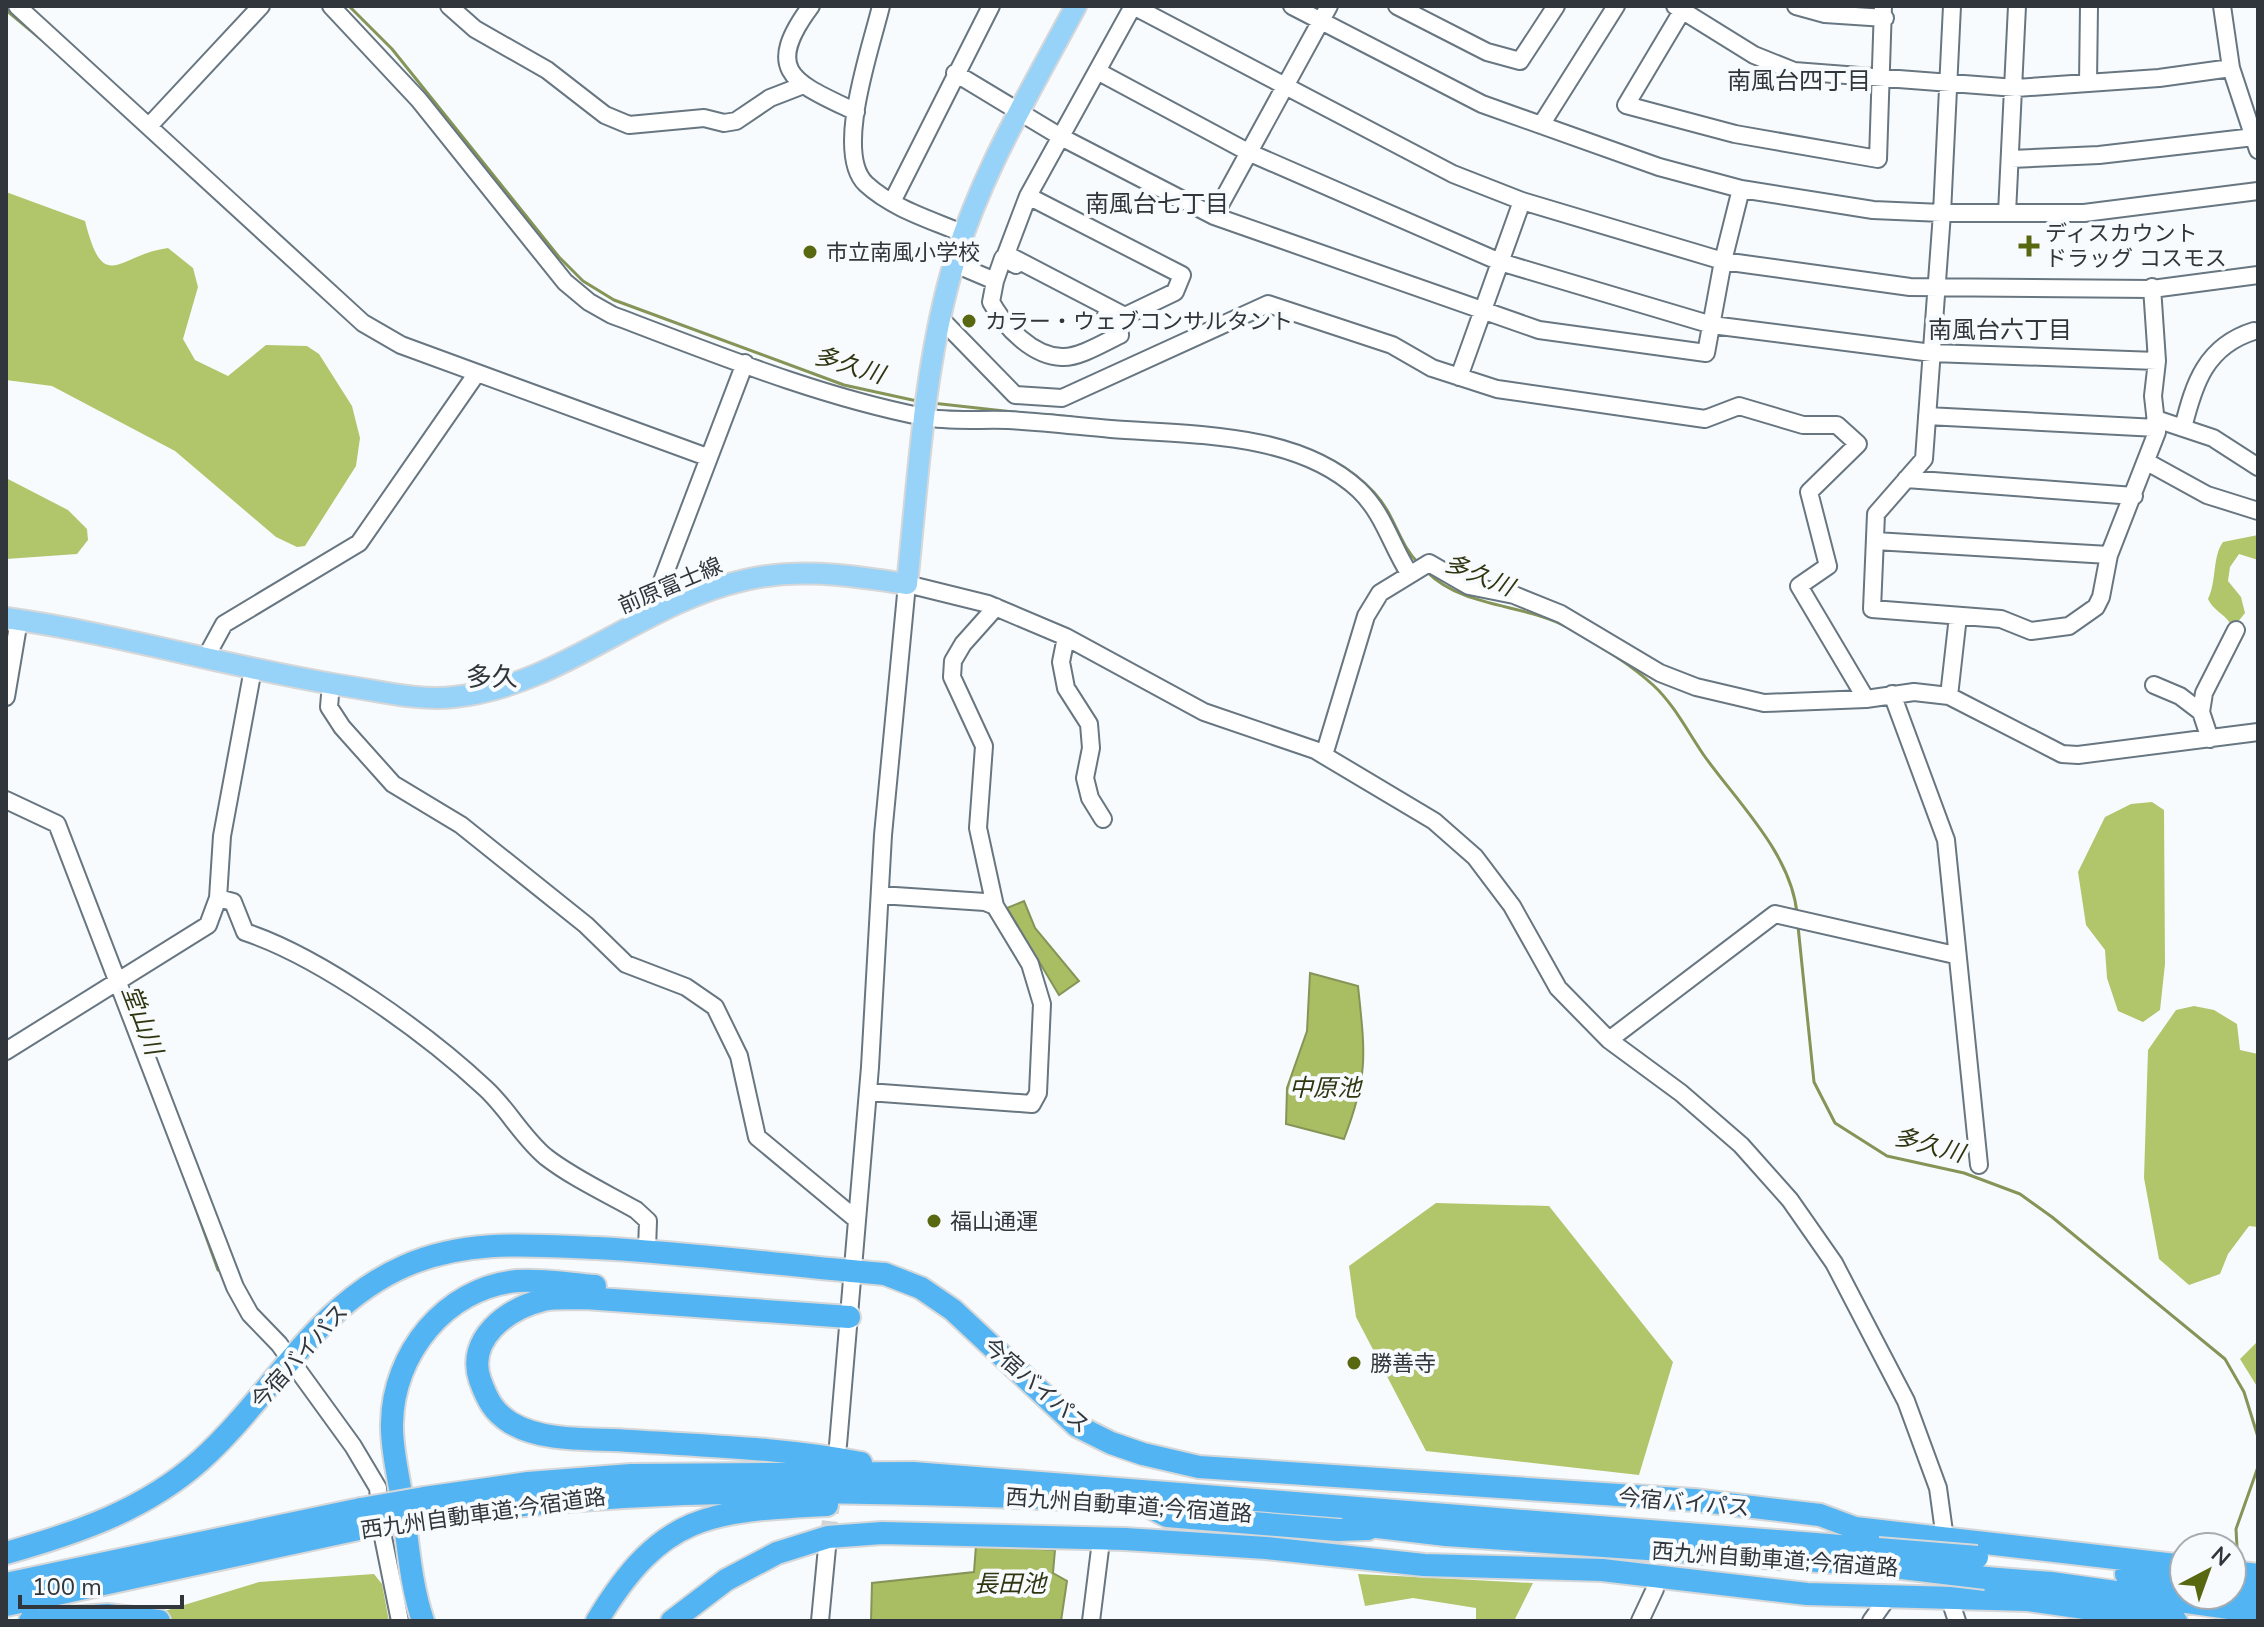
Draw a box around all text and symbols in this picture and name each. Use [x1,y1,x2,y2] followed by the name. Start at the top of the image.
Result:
[1727,65,1871,97] district label: 南風台四丁目
[1085,188,1229,220] district label: 南風台七丁目
[2045,219,2227,274] place label: ディスカウント ドラッグ コスモス
[2020,237,2038,255] marker: ディスカウント ドラッグ コスモス
[826,238,980,268] place label: 市立南風小学校
[801,243,819,261] marker: 市立南風小学校
[985,307,1293,337] place label: カラー・ウェブコンサルタント
[960,312,978,330] marker: カラー・ウェブコンサルタント
[1928,314,2072,346] district label: 南風台六丁目
[810,339,891,392] water label: 多久川
[1440,547,1521,604] water label: 多久川
[614,551,727,621] street label: 前原富士線
[466,660,518,695] district label: 多久
[114,981,171,1062] water label: 堂山川
[1289,1072,1363,1104] water label: 中原池
[1890,1120,1971,1171] water label: 多久川
[950,1207,1038,1237] place label: 福山通運
[925,1212,943,1230] marker: 福山通運
[245,1298,355,1416] street label: 今宿バイパス
[977,1331,1096,1440] street label: 今宿バイパス
[1370,1349,1436,1379] place label: 勝善寺
[1345,1354,1363,1372] marker: 勝善寺
[359,1482,608,1546] street label: 西九州自動車道;今宿道路
[1005,1482,1253,1530] street label: 西九州自動車道;今宿道路
[1617,1482,1751,1524] street label: 今宿バイパス
[2168,1531,2248,1611] north arrow
[1651,1536,1899,1584] street label: 西九州自動車道;今宿道路
[2204,1540,2237,1573] text: N
[20,1559,182,1609] scale bar
[974,1568,1048,1600] water label: 長田池
[32,1571,102,1603] text: 100 m

